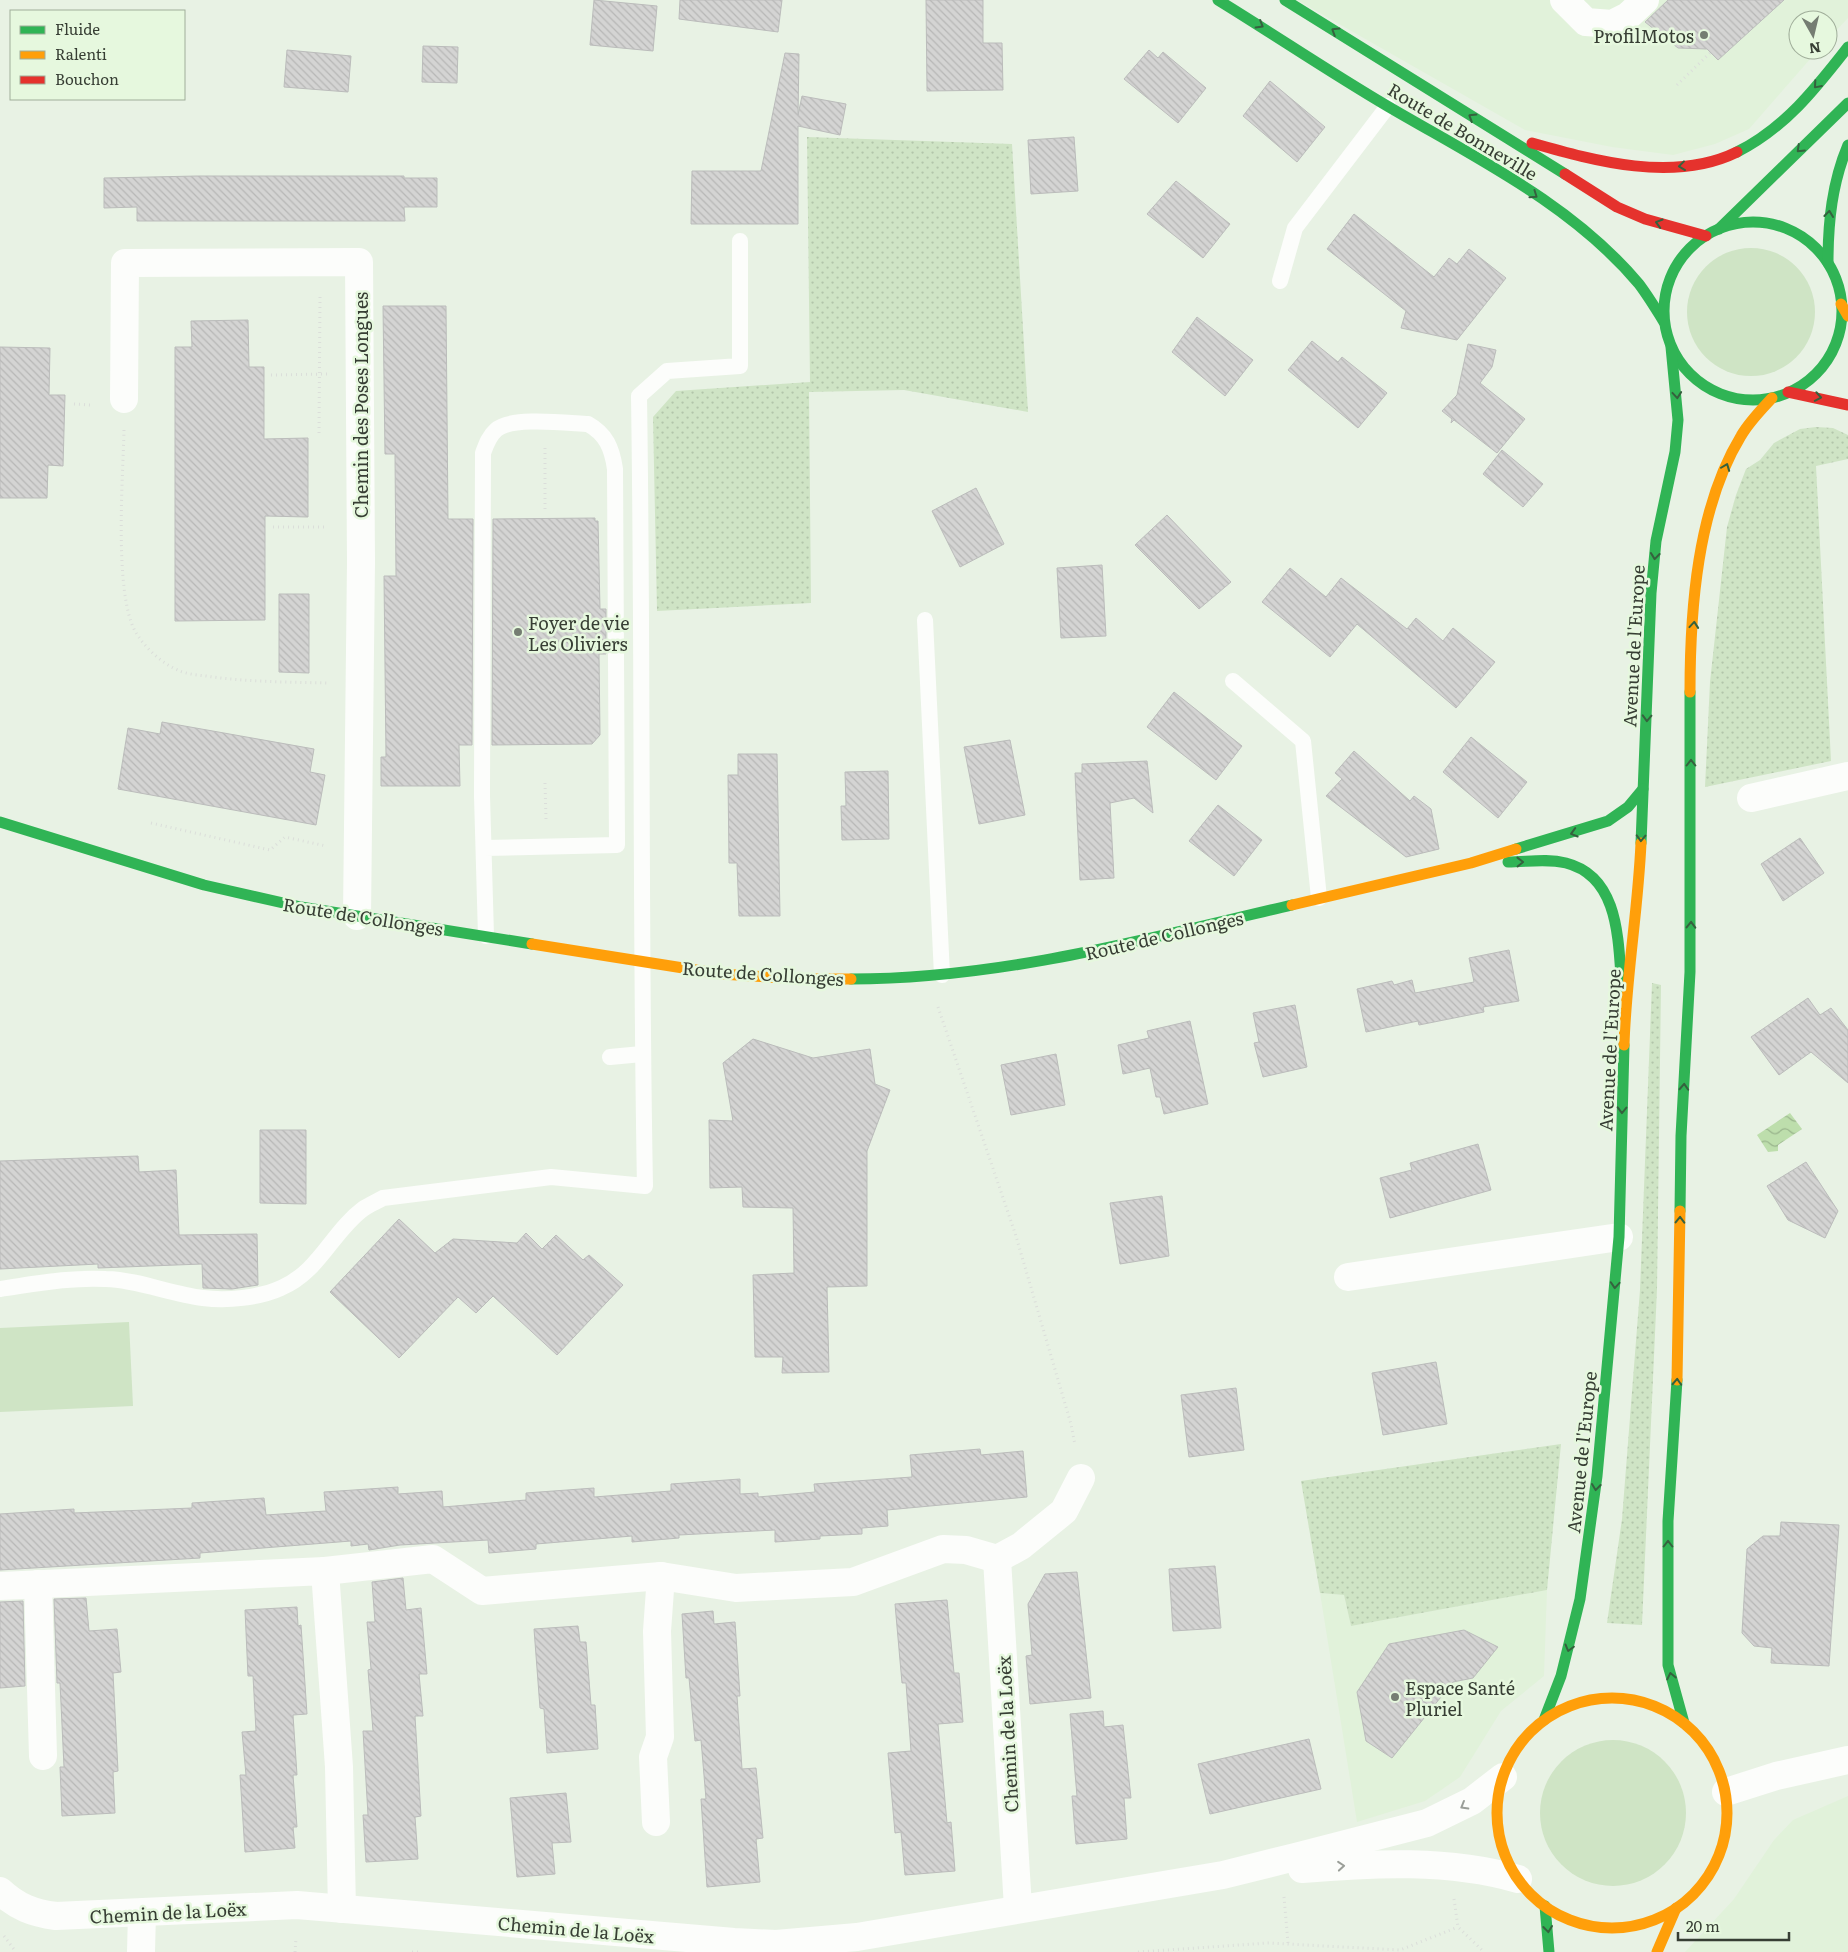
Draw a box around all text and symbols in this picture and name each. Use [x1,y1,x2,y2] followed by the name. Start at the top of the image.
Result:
[10,10,185,100] legend
[1788,10,1838,60] north arrow
[55,17,100,40] text: Fluide
[1254,19,1263,29] one-way arrow
[1593,22,1694,49] place label: ProfilMotos
[1331,28,1340,37] one-way arrow
[1698,29,1710,41] marker: ProfilMotos
[1807,38,1822,60] text: N
[55,42,107,65] text: Ralenti
[55,67,119,90] text: Bouchon
[1383,76,1543,186] street label: Route de Bonneville
[1814,79,1823,88] one-way arrow
[1469,114,1478,124] one-way arrow
[1797,143,1806,152] one-way arrow
[1677,160,1685,171] one-way arrow
[1529,189,1538,198] one-way arrow
[1823,210,1834,218] one-way arrow
[1655,219,1663,229] one-way arrow
[347,292,374,518] street label: Chemin des Poses Longues
[1671,392,1682,400] one-way arrow
[1814,392,1823,402] one-way arrow
[1720,463,1730,471] one-way arrow
[1649,552,1660,560] one-way arrow
[1615,564,1651,728] street label: Avenue de l'Europe
[528,609,630,657] place label: Foyer de vie Les Oliviers
[1688,621,1699,629] one-way arrow
[512,626,524,638] marker: Foyer de vie Les Oliviers
[1641,714,1652,722] one-way arrow
[1686,758,1696,766] one-way arrow
[1570,827,1579,837] one-way arrow
[1636,834,1646,842] one-way arrow
[1516,857,1524,867] one-way arrow
[281,890,445,942] street label: Route de Collonges
[1082,904,1246,966] street label: Route de Collonges
[1686,921,1696,928] one-way arrow
[681,954,845,992] street label: Route de Collonges
[1591,968,1627,1132] street label: Avenue de l'Europe
[1678,1083,1689,1091] one-way arrow
[1617,1107,1627,1115] one-way arrow
[1675,1215,1685,1223] one-way arrow
[1610,1281,1621,1289] one-way arrow
[1559,1370,1603,1534] street label: Avenue de l'Europe
[1671,1378,1682,1386] one-way arrow
[1591,1483,1601,1492] one-way arrow
[1663,1540,1673,1548] one-way arrow
[1564,1643,1575,1652] one-way arrow
[989,1654,1025,1813] street label: Chemin de la Loëx
[1666,1672,1677,1681] one-way arrow
[1405,1674,1515,1722] place label: Espace Santé Pluriel
[1389,1691,1401,1703] marker: Espace Santé Pluriel
[1460,1799,1469,1809] one-way arrow
[1338,1860,1346,1871] one-way arrow
[89,1894,248,1930] street label: Chemin de la Loëx
[497,1909,656,1949] street label: Chemin de la Loëx
[1678,1910,1789,1942] scale bar
[1686,1914,1720,1937] text: 20 m
[1542,1924,1552,1933] one-way arrow

